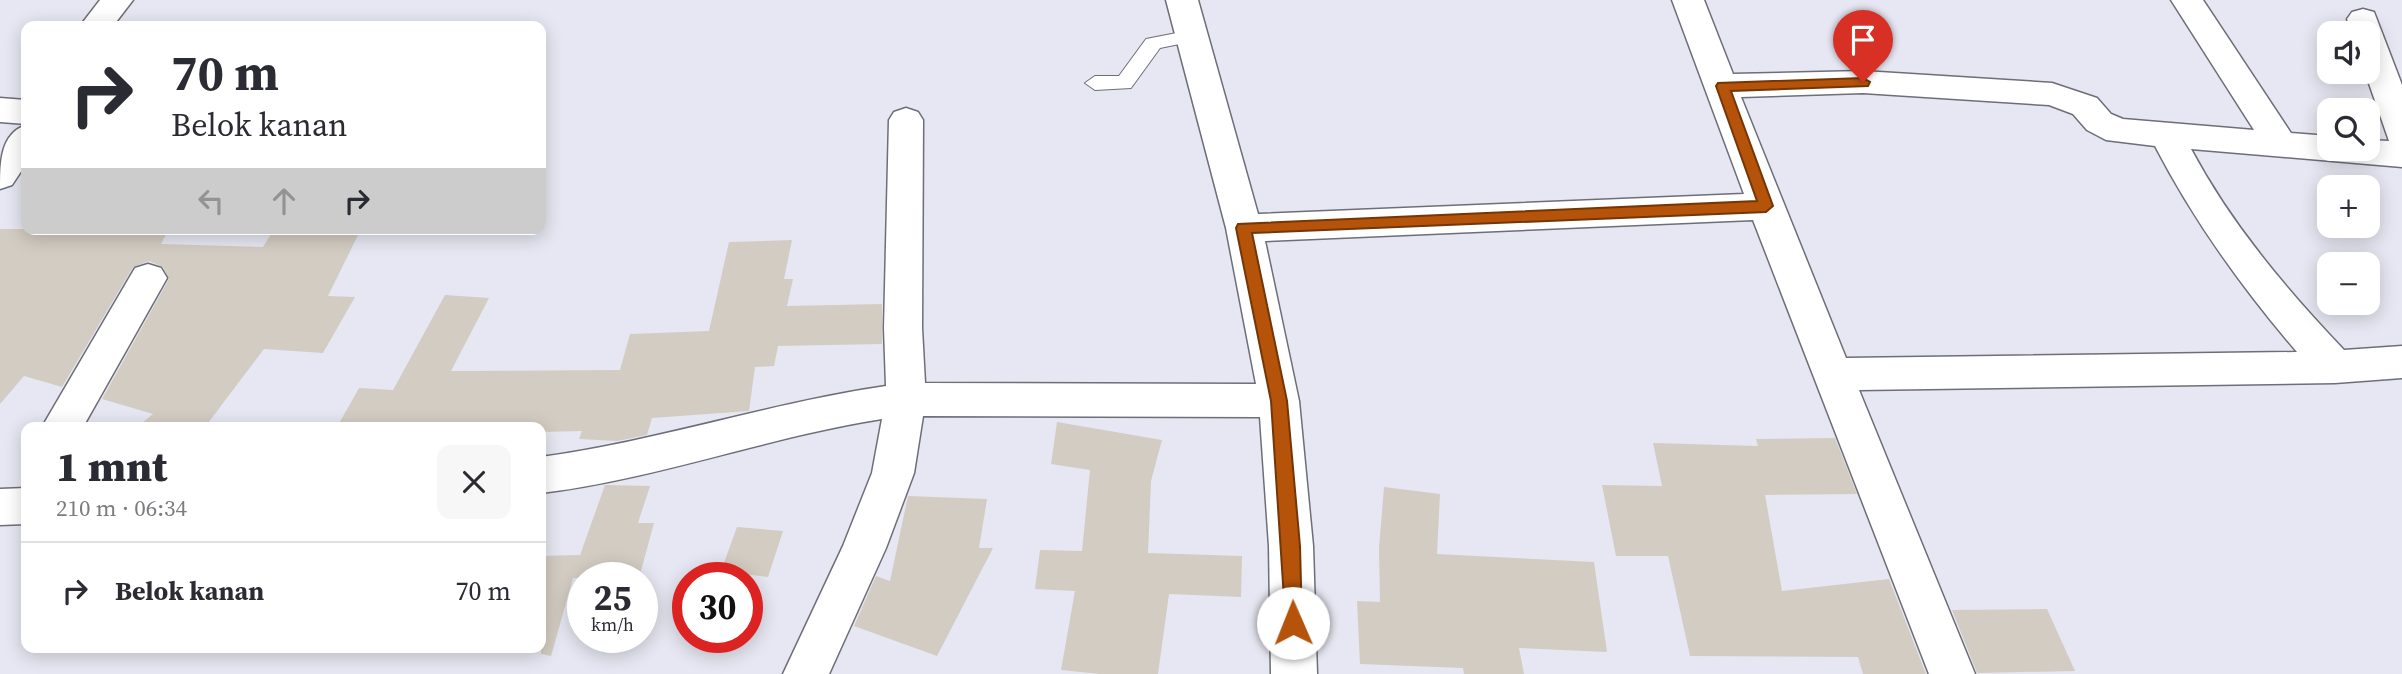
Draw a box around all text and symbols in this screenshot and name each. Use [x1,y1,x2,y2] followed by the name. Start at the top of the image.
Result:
[1833,10,1893,82] pin
[1844,21,1882,59] icon: arrive
[2317,21,2380,315] map controls
[2317,21,2380,84] button: sound
[171,39,279,106] text: 70 m
[56,49,147,140] icon: right
[2317,98,2380,161] button: search
[171,103,347,147] text: Belok kanan
[2317,175,2380,238] button: +
[192,182,230,220] icon: left
[265,182,303,220] icon: ahead
[338,182,376,220] icon: right
[2317,252,2380,315] button: −
[56,437,167,495] text: 1 mnt
[437,445,511,519] button: close
[56,492,187,524] text: 210 m · 06:34
[672,562,763,653] speed limit sign: 30
[56,572,94,610] icon: right
[115,573,264,609] text: Belok kanan
[456,573,511,609] text: 70 m
[594,574,631,622] text: 25
[1256,586,1330,660] position arrow
[591,612,634,637] text: km/h

